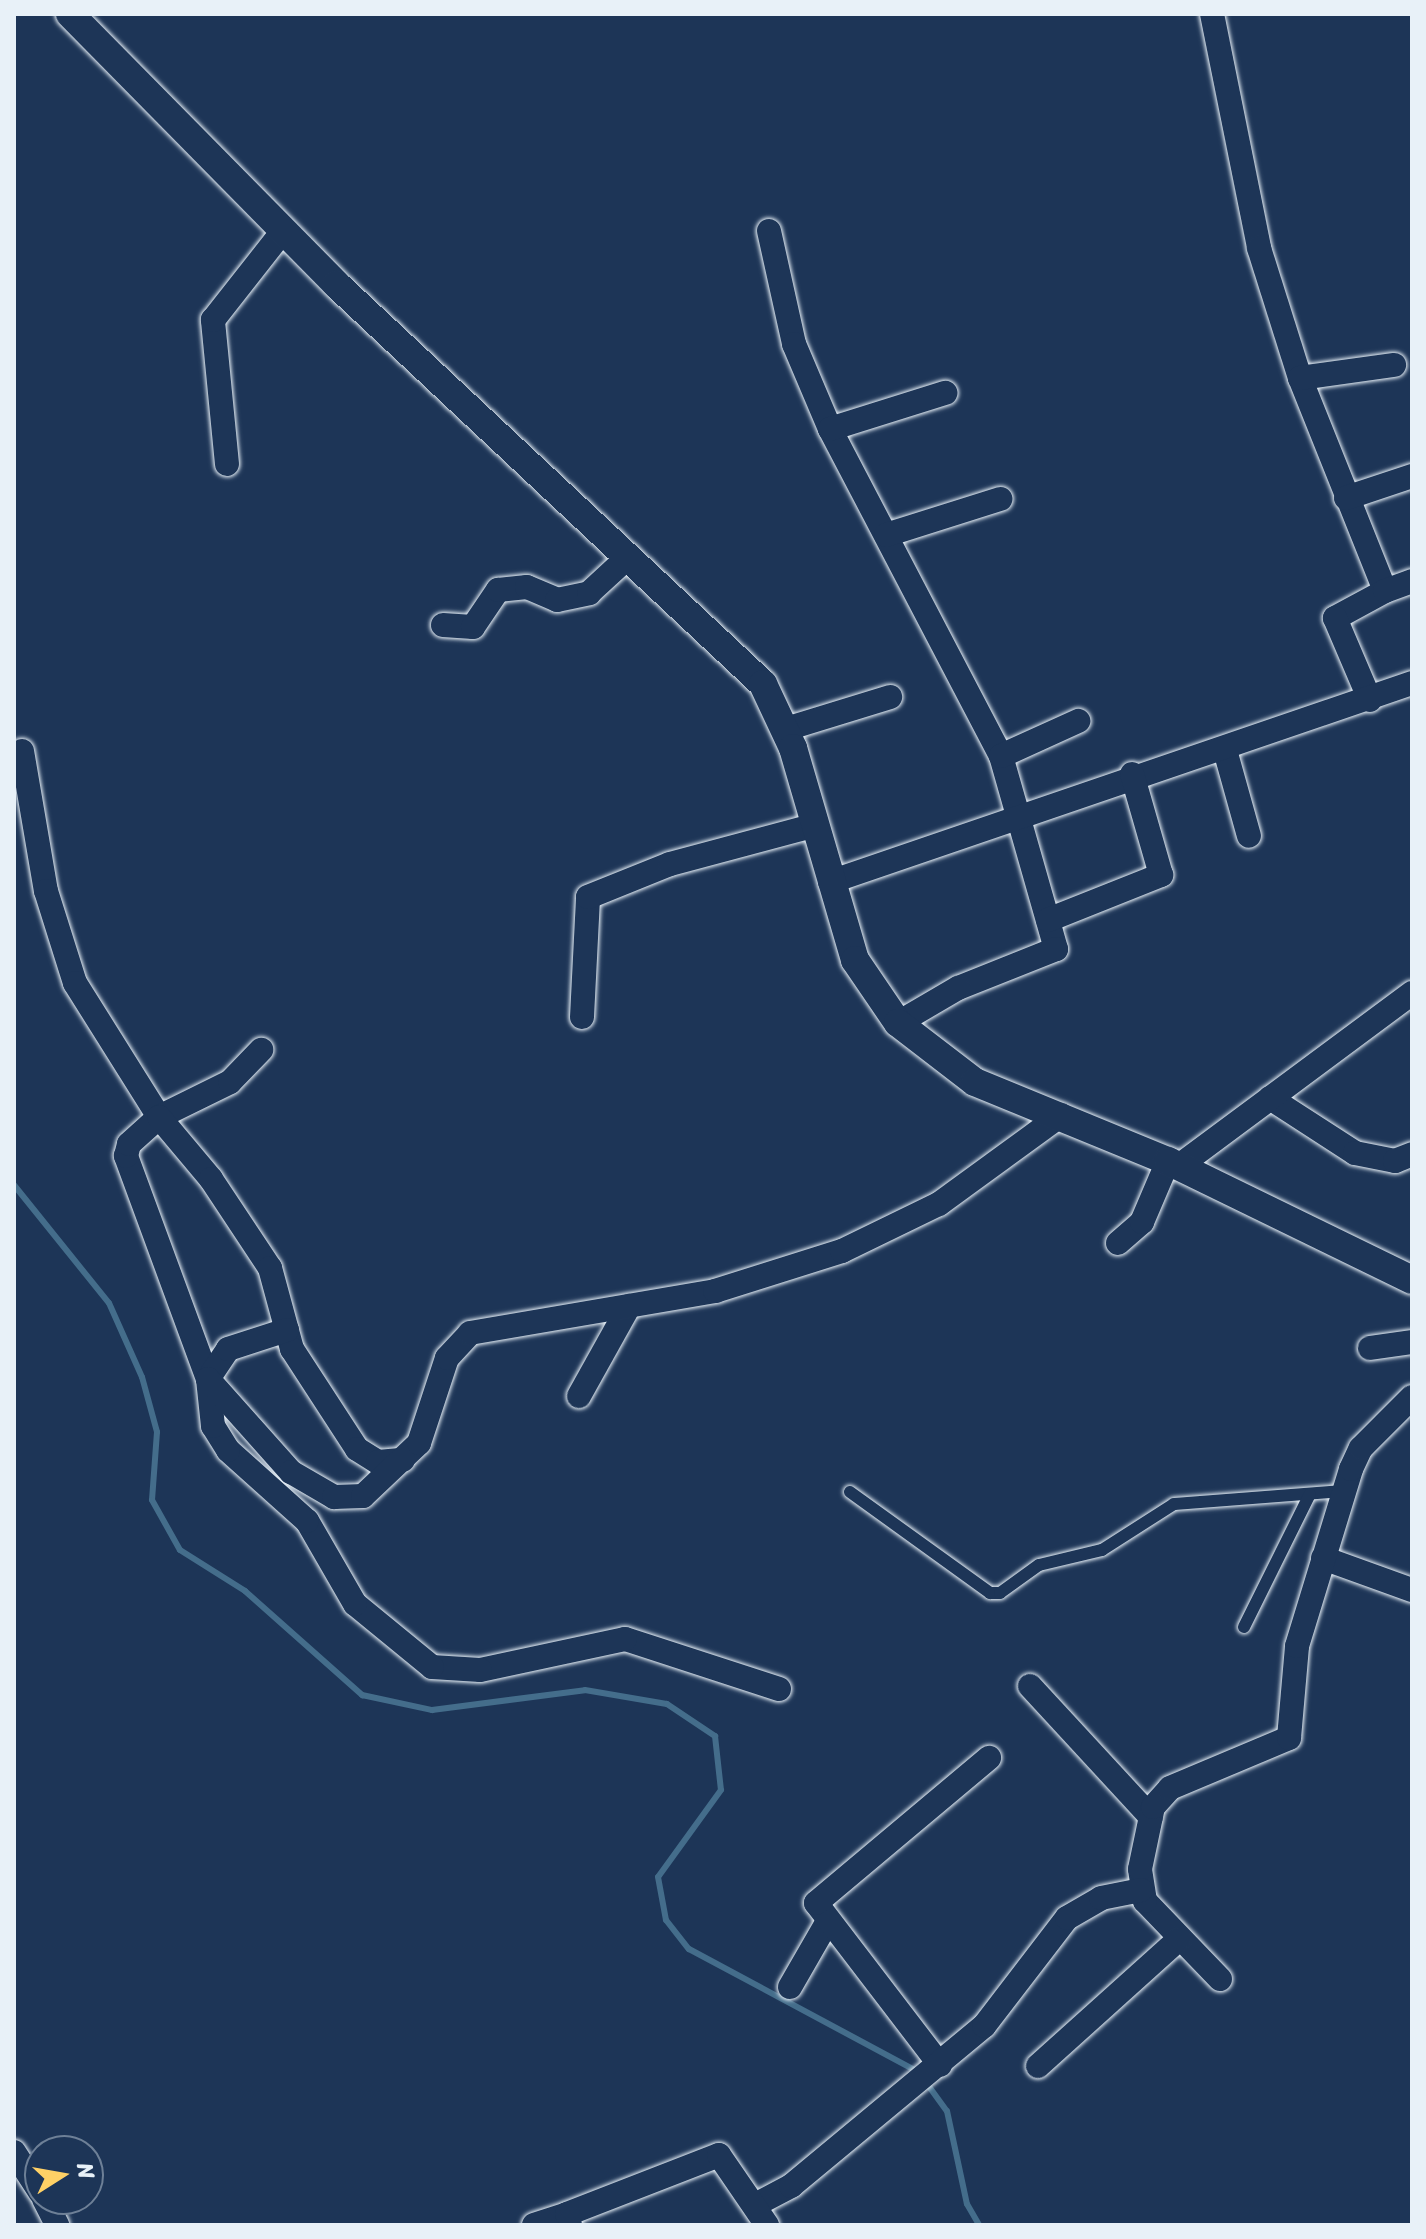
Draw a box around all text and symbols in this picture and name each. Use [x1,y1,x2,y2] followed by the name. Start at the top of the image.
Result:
[24,2135,104,2215] north arrow
[65,2160,107,2182] text: N

